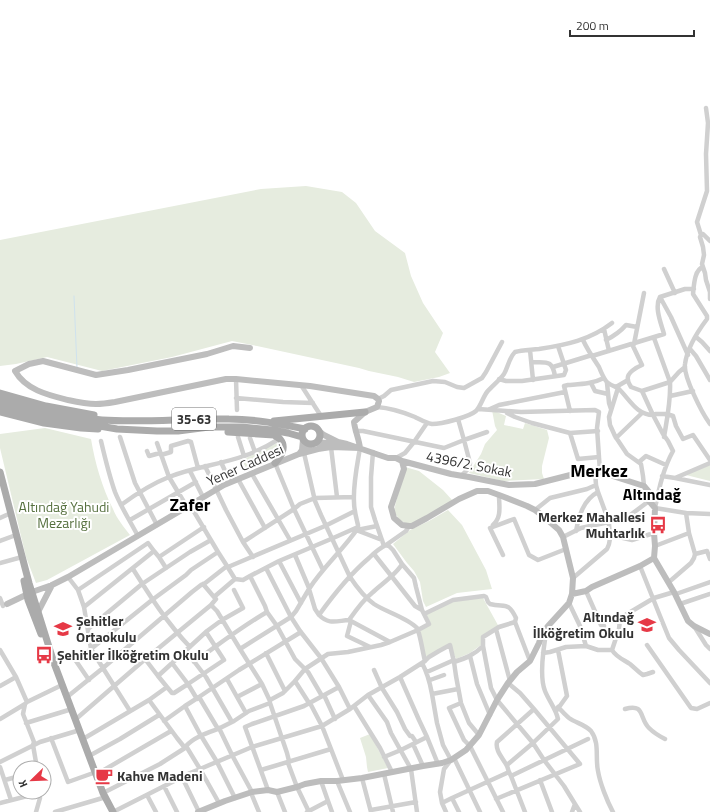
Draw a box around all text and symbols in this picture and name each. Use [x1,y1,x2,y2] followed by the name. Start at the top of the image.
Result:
[570,12,694,38] scale bar
[576,16,609,35] text: 200 m
[172,408,216,430] road number: 35-63
[203,438,287,491] street label: Yener Caddesi
[425,445,514,482] street label: 4396/2. Sokak
[570,457,628,484] district label: Merkez
[623,482,682,506] district label: Altındağ
[169,491,211,518] district label: Zafer
[19,496,109,533] park label: Altındağ Yahudi Mezarlığı
[538,506,646,543] place label: Merkez Mahallesi Muhtarlık
[648,515,668,535] bus stop icon: Merkez Mahallesi Muhtarlık
[533,606,635,643] place label: Altındağ İlköğretim Okulu
[76,610,137,647] place label: Şehitler Ortaokulu
[637,615,657,635] school or university icon: Altındağ İlköğretim Okulu
[53,619,73,639] school or university icon: Şehitler Ortaokulu
[57,644,209,665] place label: Şehitler İlköğretim Okulu
[34,645,54,665] bus stop icon: Şehitler İlköğretim Okulu
[12,760,52,800] north arrow
[117,765,203,786] place label: Kahve Madeni
[94,766,114,786] cafe icon: Kahve Madeni
[14,777,31,790] text: K

